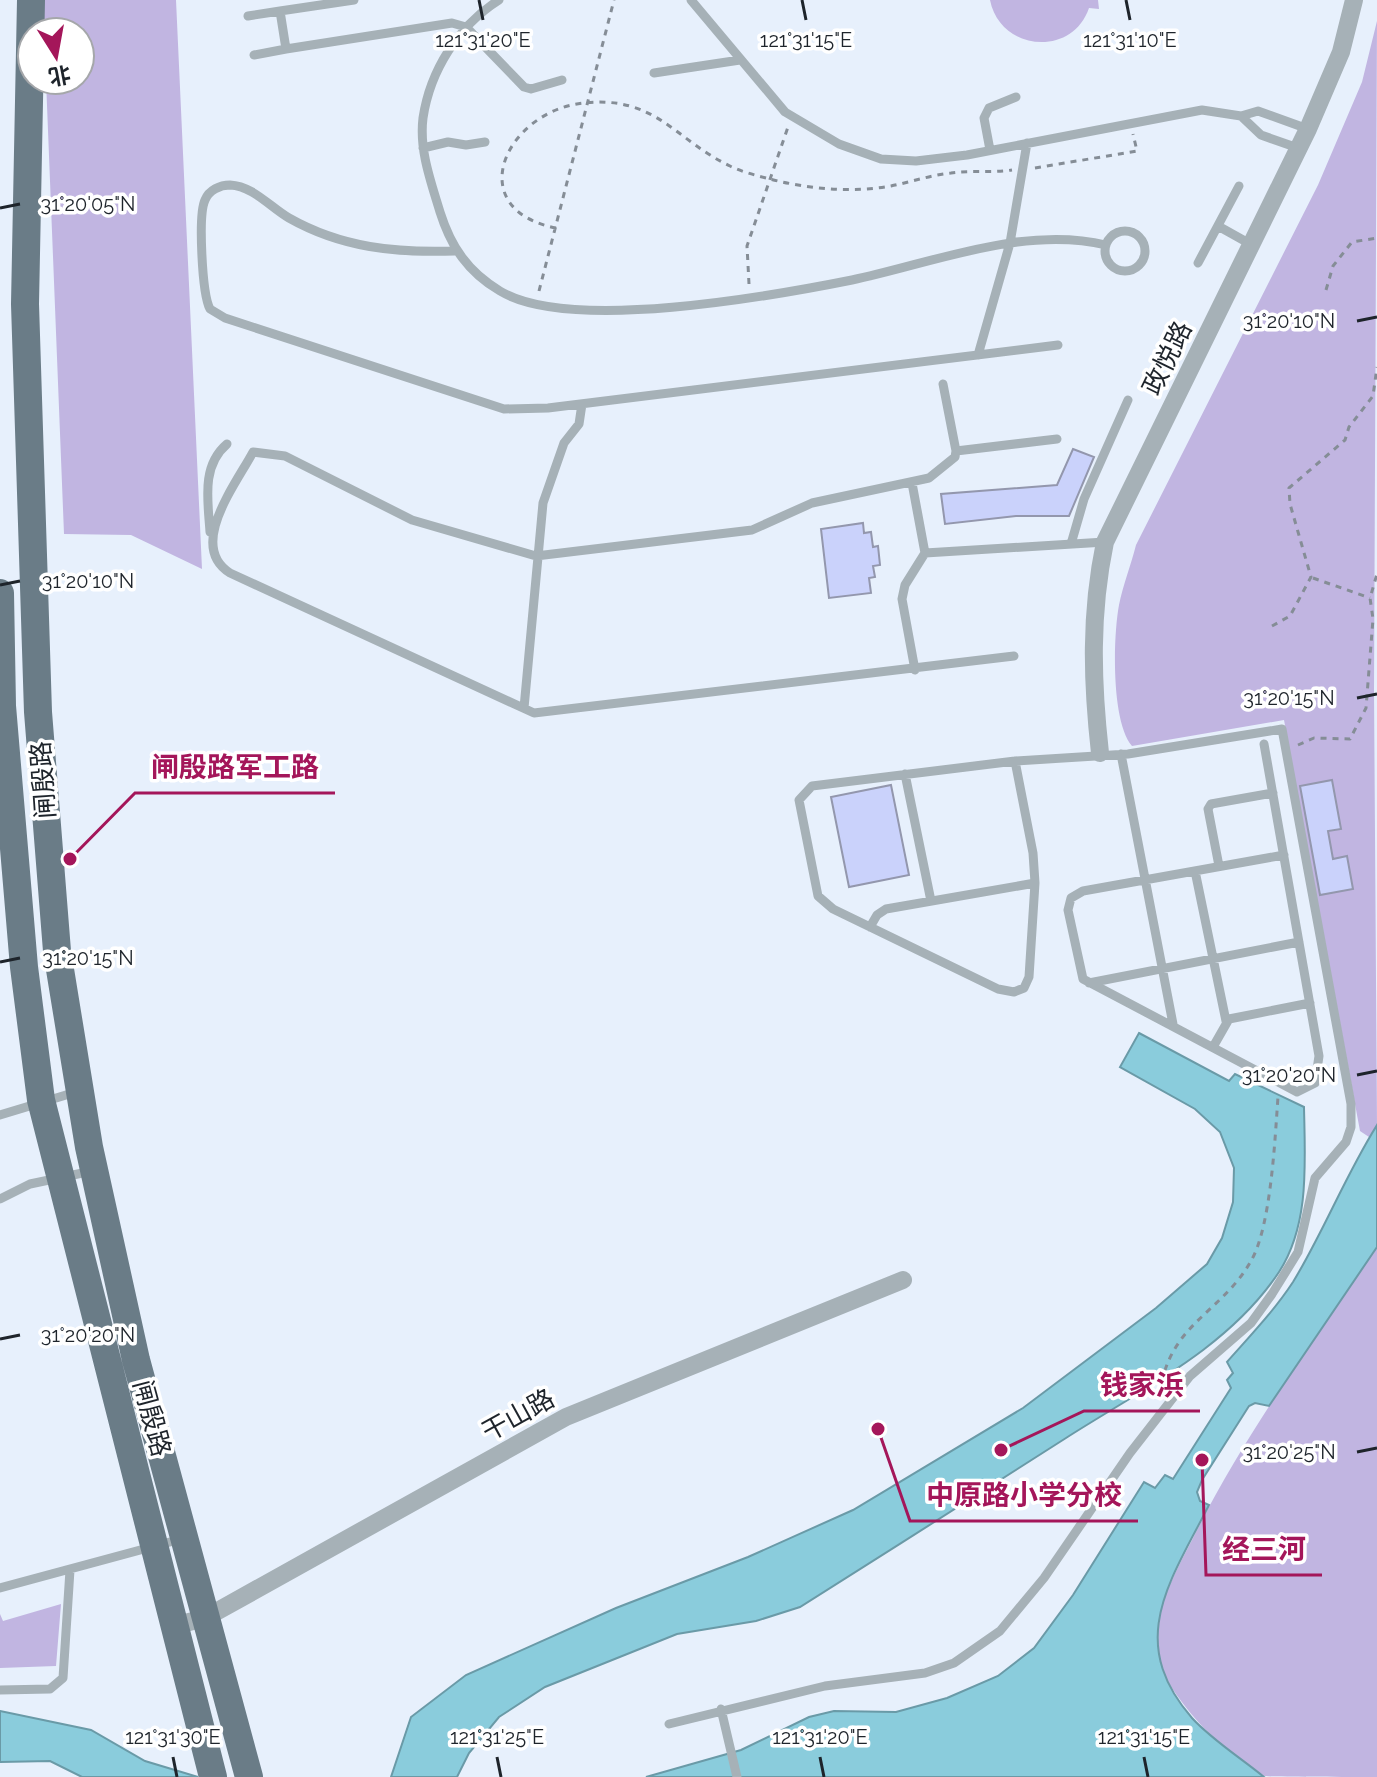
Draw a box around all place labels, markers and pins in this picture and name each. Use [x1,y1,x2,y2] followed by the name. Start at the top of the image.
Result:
[135,741,335,793] callout: 闸殷路军工路
[1084,1359,1200,1411] callout: 钱家浜
[910,1469,1138,1521] callout: 中原路小学分校
[1206,1523,1322,1575] callout: 经三河

